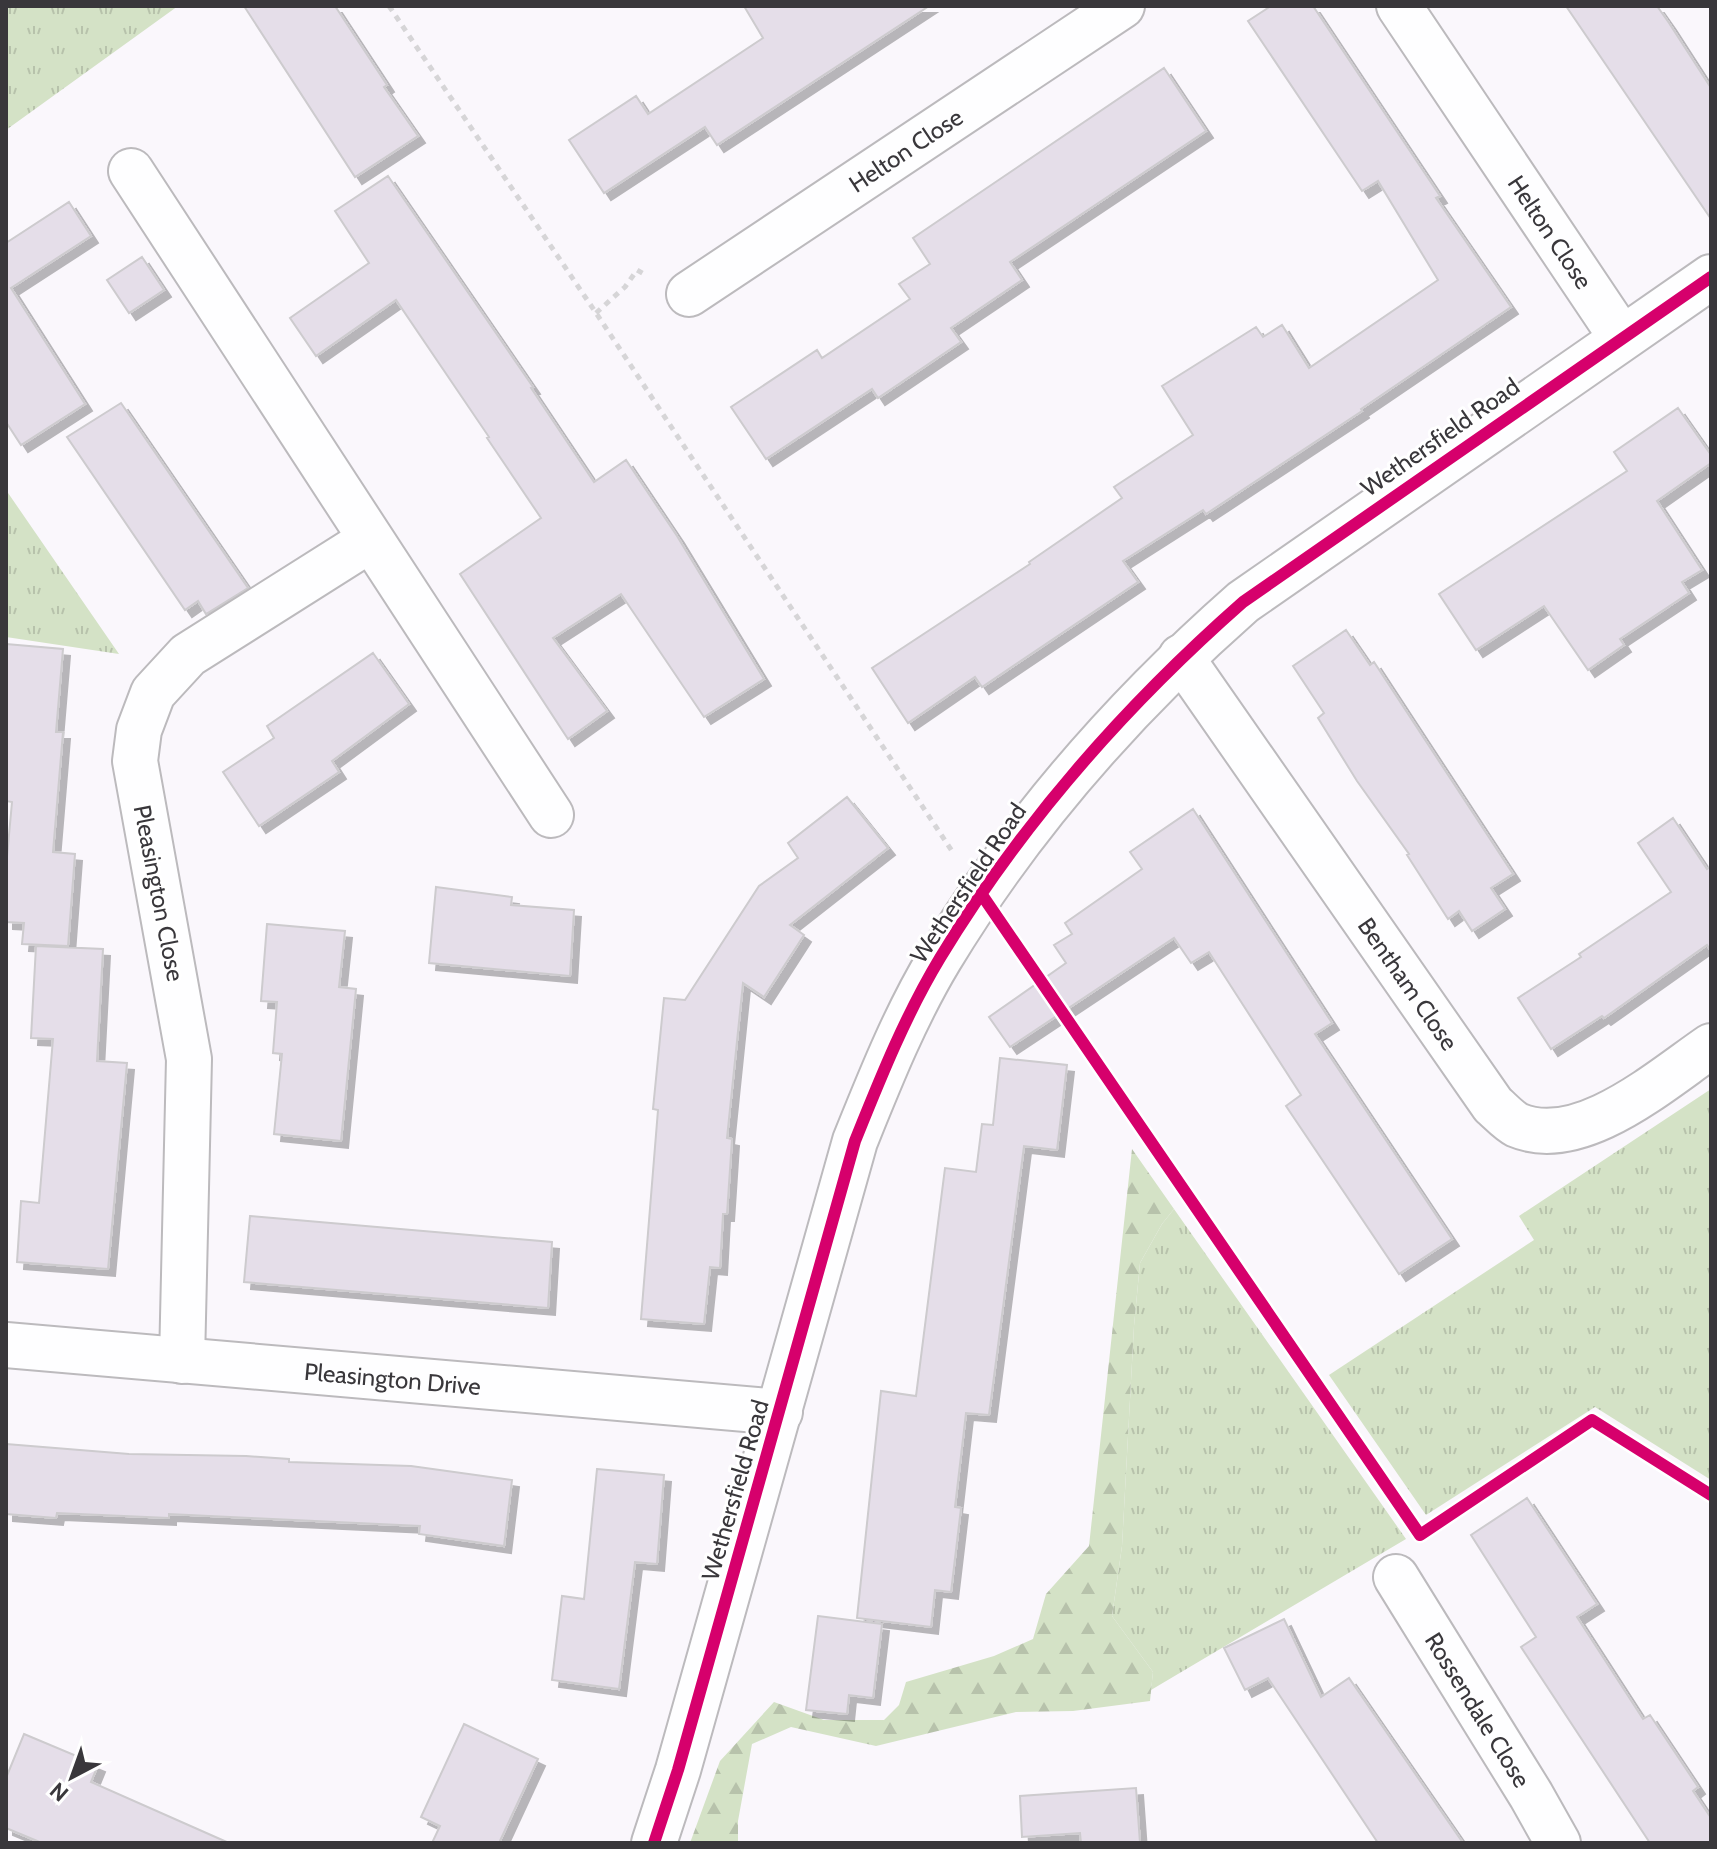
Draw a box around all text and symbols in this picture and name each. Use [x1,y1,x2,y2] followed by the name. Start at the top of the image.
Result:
[843,102,968,198] street label: Helton Close
[1502,170,1599,294] street label: Helton Close
[1355,372,1525,502] street label: Wethersfield Road
[904,798,1032,968] street label: Wethersfield Road
[128,802,190,984] street label: Pleasington Close
[1352,912,1465,1055] street label: Bentham Close
[303,1356,482,1401] street label: Pleasington Drive
[695,1396,775,1584] street label: Wethersfield Road
[1419,1627,1537,1792] street label: Rossendale Close
[32,1737,112,1817] north arrow
[44,1776,74,1807] text: N

